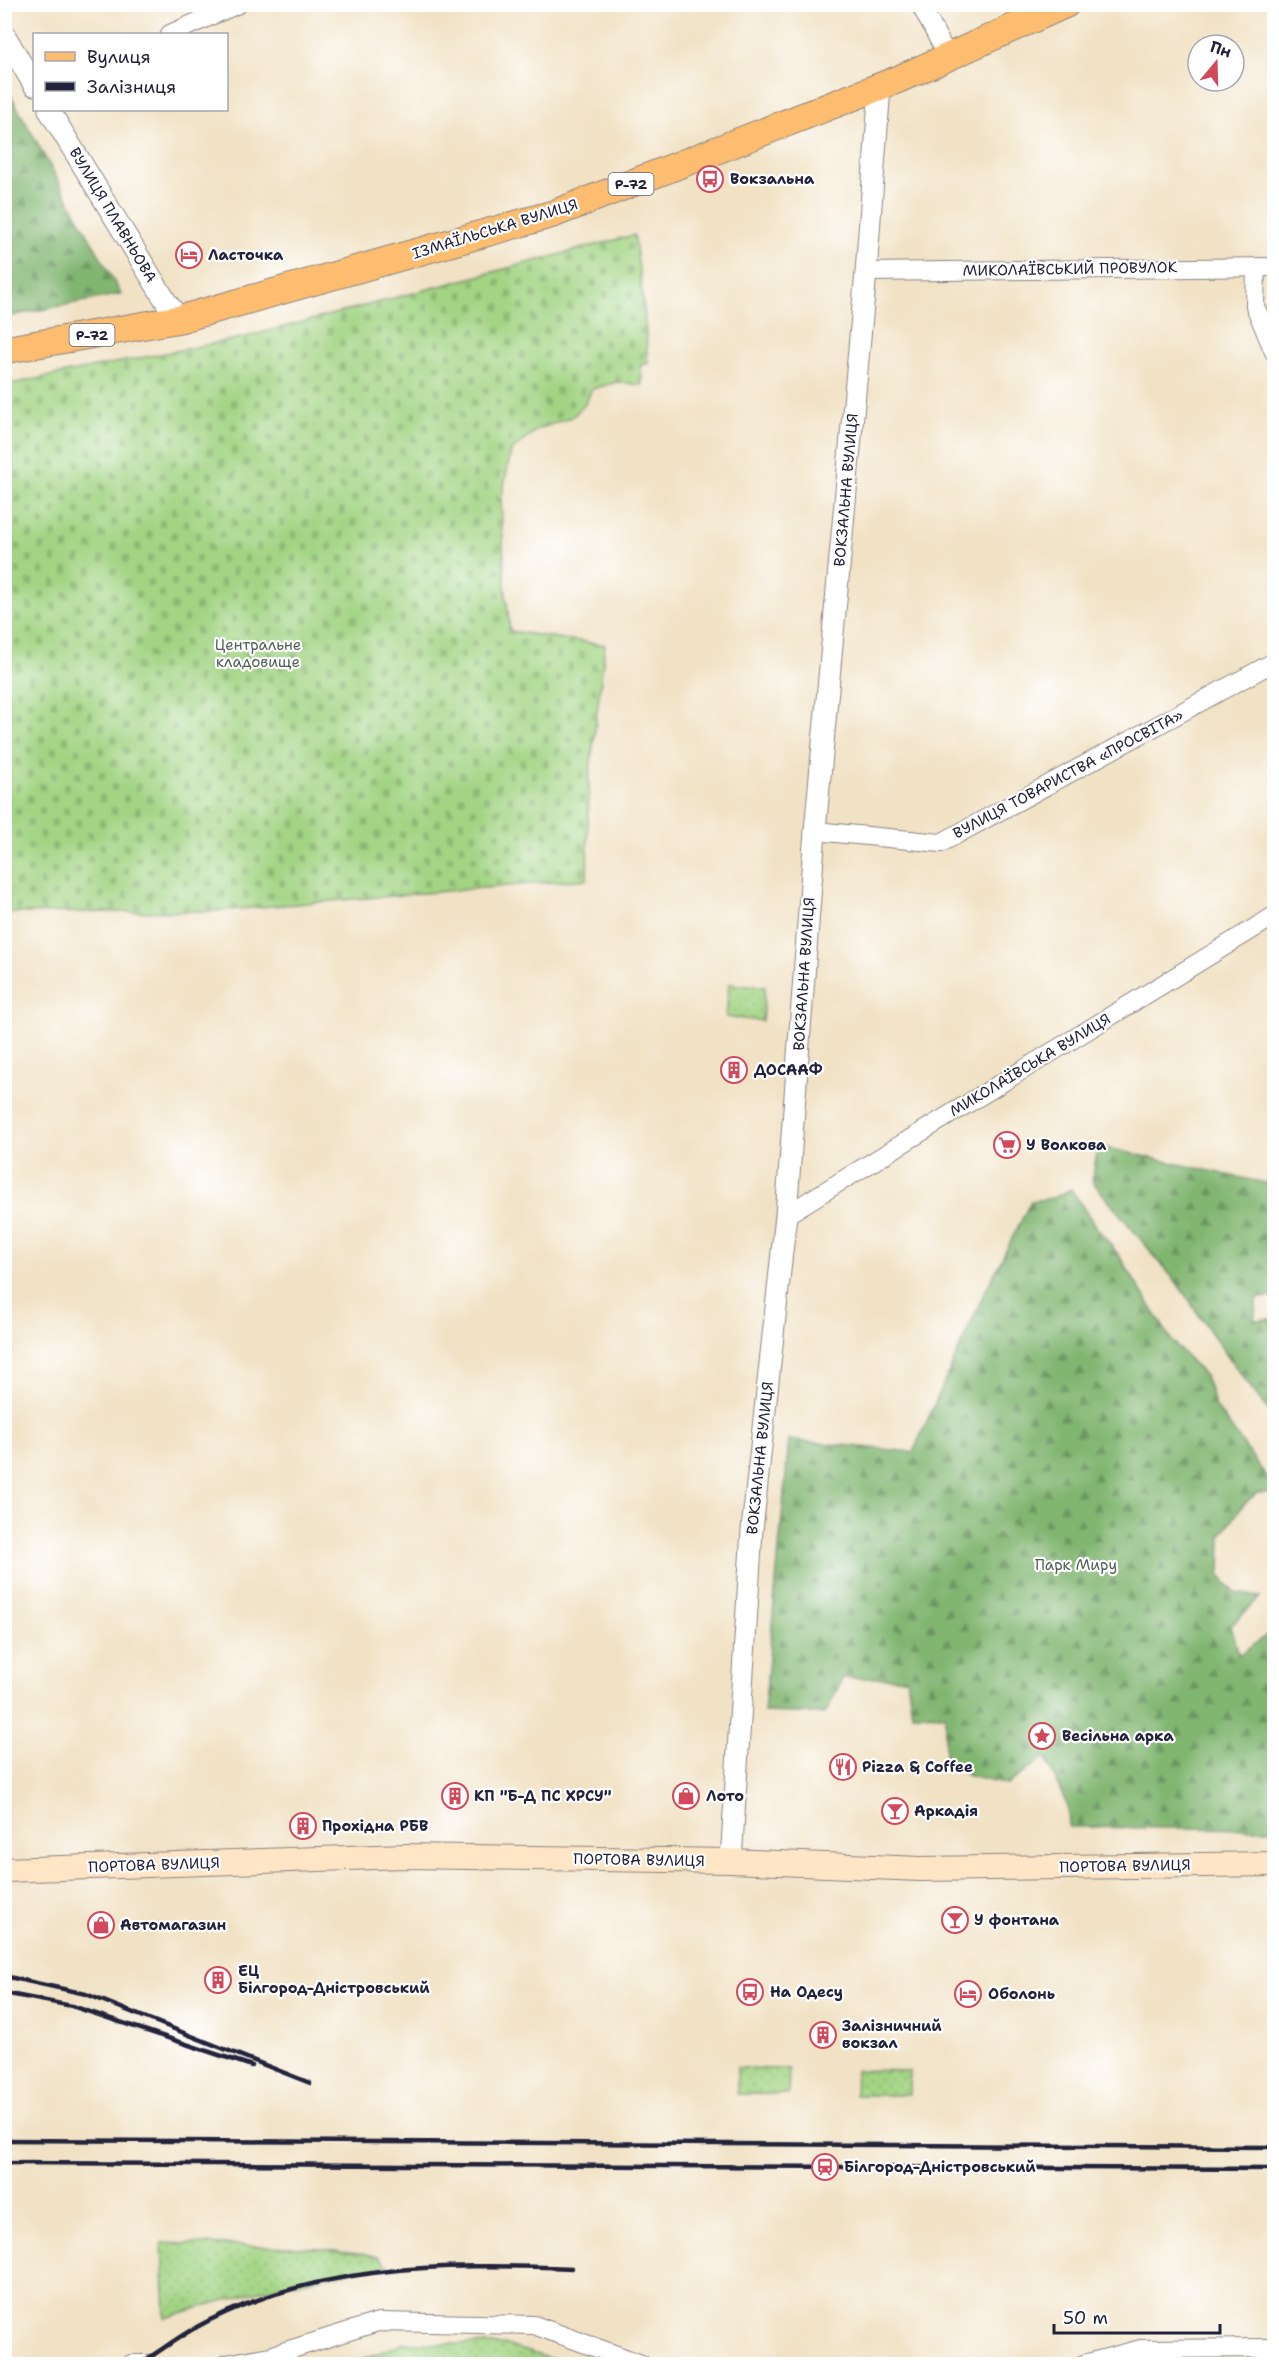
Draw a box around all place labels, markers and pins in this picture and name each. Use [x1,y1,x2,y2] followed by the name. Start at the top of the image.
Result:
[695,164,725,194] bus stop icon: Вокзальна
[730,169,815,189] place label: Вокзальна
[174,240,204,270] hotel icon: Ласточка
[208,245,284,265] place label: Ласточка
[719,1055,749,1085] building icon: ДОСААФ
[754,1060,823,1080] place label: ДОСААФ
[992,1130,1022,1160] supermarket icon: У Волкова
[1026,1135,1107,1155] place label: У Волкова
[1027,1721,1057,1751] place icon: Весільна арка
[1062,1726,1174,1746] place label: Весільна арка
[828,1752,858,1782] restaurant icon: Pizza & Coffee
[862,1757,973,1777] place label: Pizza & Coffee
[440,1781,470,1811] building icon: КП "Б-Д ПС ХРСУ"
[671,1781,701,1811] shop icon: Лото
[474,1786,612,1806] place label: КП "Б-Д ПС ХРСУ"
[706,1786,744,1806] place label: Лото
[880,1796,910,1826] bar icon: Аркадія
[914,1801,978,1821] place label: Аркадія
[288,1811,318,1841] building icon: Прохідна РБВ
[322,1816,428,1836] place label: Прохідна РБВ
[940,1905,970,1935] bar icon: У фонтана
[86,1910,116,1940] shop icon: Автомагазин
[974,1910,1060,1930] place label: У фонтана
[120,1915,226,1935] place label: Автомагазин
[238,1961,430,1998] place label: ЕЦ Білгород-Дністровський
[203,1965,233,1995] building icon: ЕЦ Білгород-Дністровський
[735,1977,765,2007] bus stop icon: На Одесу
[953,1979,983,2009] hotel icon: Оболонь
[770,1982,843,2002] place label: На Одесу
[988,1984,1055,2004] place label: Оболонь
[842,2016,942,2053] place label: Залізничний вокзал
[808,2020,838,2050] building icon: Залізничний вокзал
[810,2152,840,2182] station icon: Білгород-Дністровський
[844,2157,1036,2177] place label: Білгород-Дністровський

